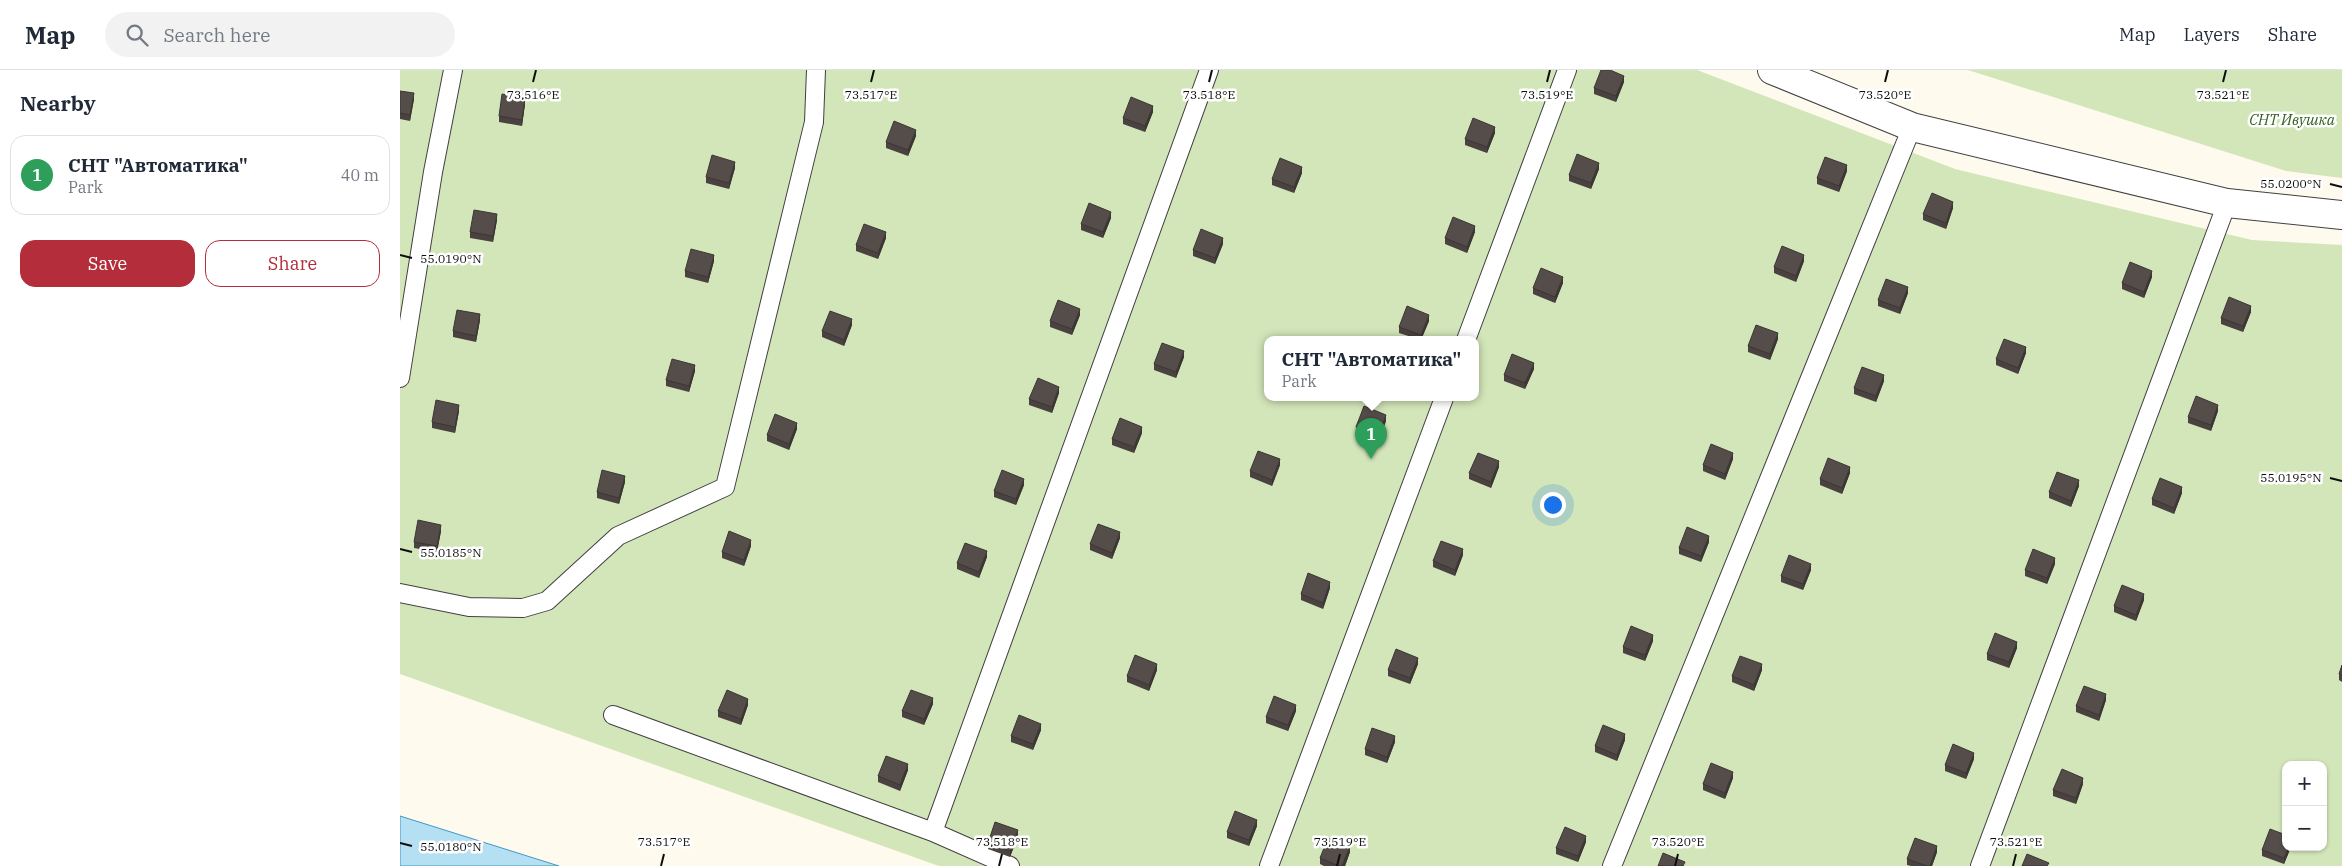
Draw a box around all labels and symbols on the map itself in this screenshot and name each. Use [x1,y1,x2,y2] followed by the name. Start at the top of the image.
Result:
[507,87,559,102] text: 73.516°E
[845,87,897,102] text: 73.517°E
[1183,87,1235,102] text: 73.518°E
[1521,87,1573,102] text: 73.519°E
[1859,87,1911,102] text: 73.520°E
[2197,87,2249,102] text: 73.521°E
[2249,110,2336,129] park label: СНТ Ивушка
[2260,176,2322,191] text: 55.0200°N
[420,251,482,266] text: 55.0190°N
[1355,418,1387,459] pin: 1
[2260,470,2322,485] text: 55.0195°N
[1540,492,1566,518] your location
[420,545,482,560] text: 55.0185°N
[638,834,690,849] text: 73.517°E
[976,834,1028,849] text: 73.518°E
[1314,834,1366,849] text: 73.519°E
[1652,834,1704,849] text: 73.520°E
[1990,834,2042,849] text: 73.521°E
[420,839,482,854] text: 55.0180°N

